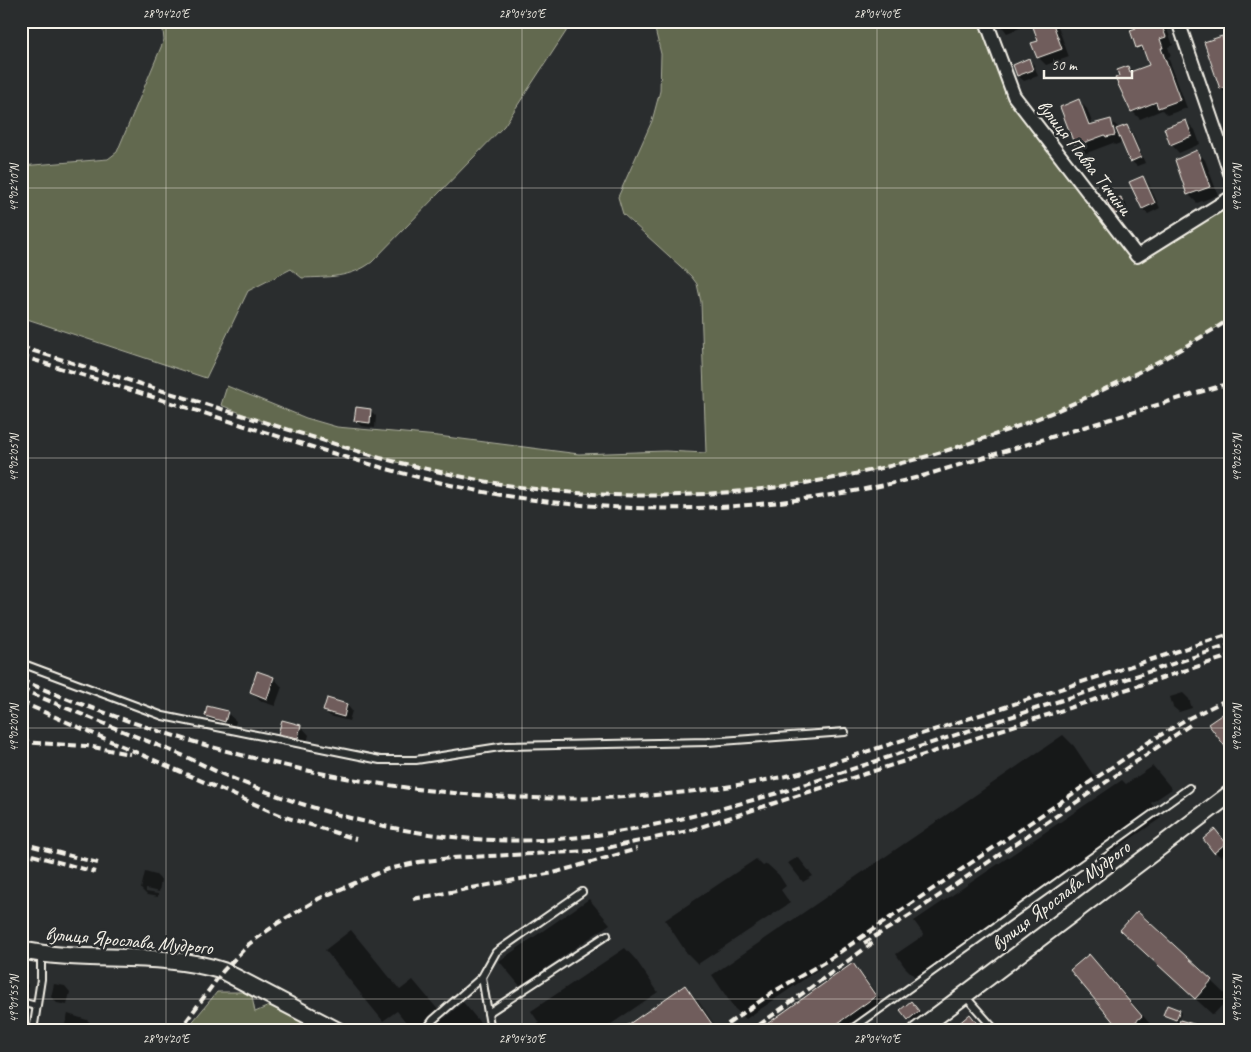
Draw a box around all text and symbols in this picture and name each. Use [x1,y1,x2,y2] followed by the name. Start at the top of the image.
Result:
[143,6,191,22] text: 28°04'20"E
[499,6,547,22] text: 28°04'30"E
[854,6,902,22] text: 28°04'40"E
[1044,48,1131,80] scale bar
[1051,56,1078,75] text: 50 m
[1032,94,1138,221] street label: вулиця Павла Тичини
[6,163,22,212] text: 49°02'10"N
[1229,163,1245,212] text: 49°02'10"N
[6,433,22,482] text: 49°02'05"N
[1229,433,1245,482] text: 49°02'05"N
[6,703,22,752] text: 49°02'00"N
[1229,703,1245,752] text: 49°02'00"N
[986,834,1136,956] street label: вулиця Ярослава Мудрого
[44,921,215,960] street label: вулиця Ярослава Мудрого
[6,974,22,1023] text: 49°01'55"N
[1229,974,1245,1023] text: 49°01'55"N
[143,1031,191,1047] text: 28°04'20"E
[499,1031,547,1047] text: 28°04'30"E
[854,1031,902,1047] text: 28°04'40"E

